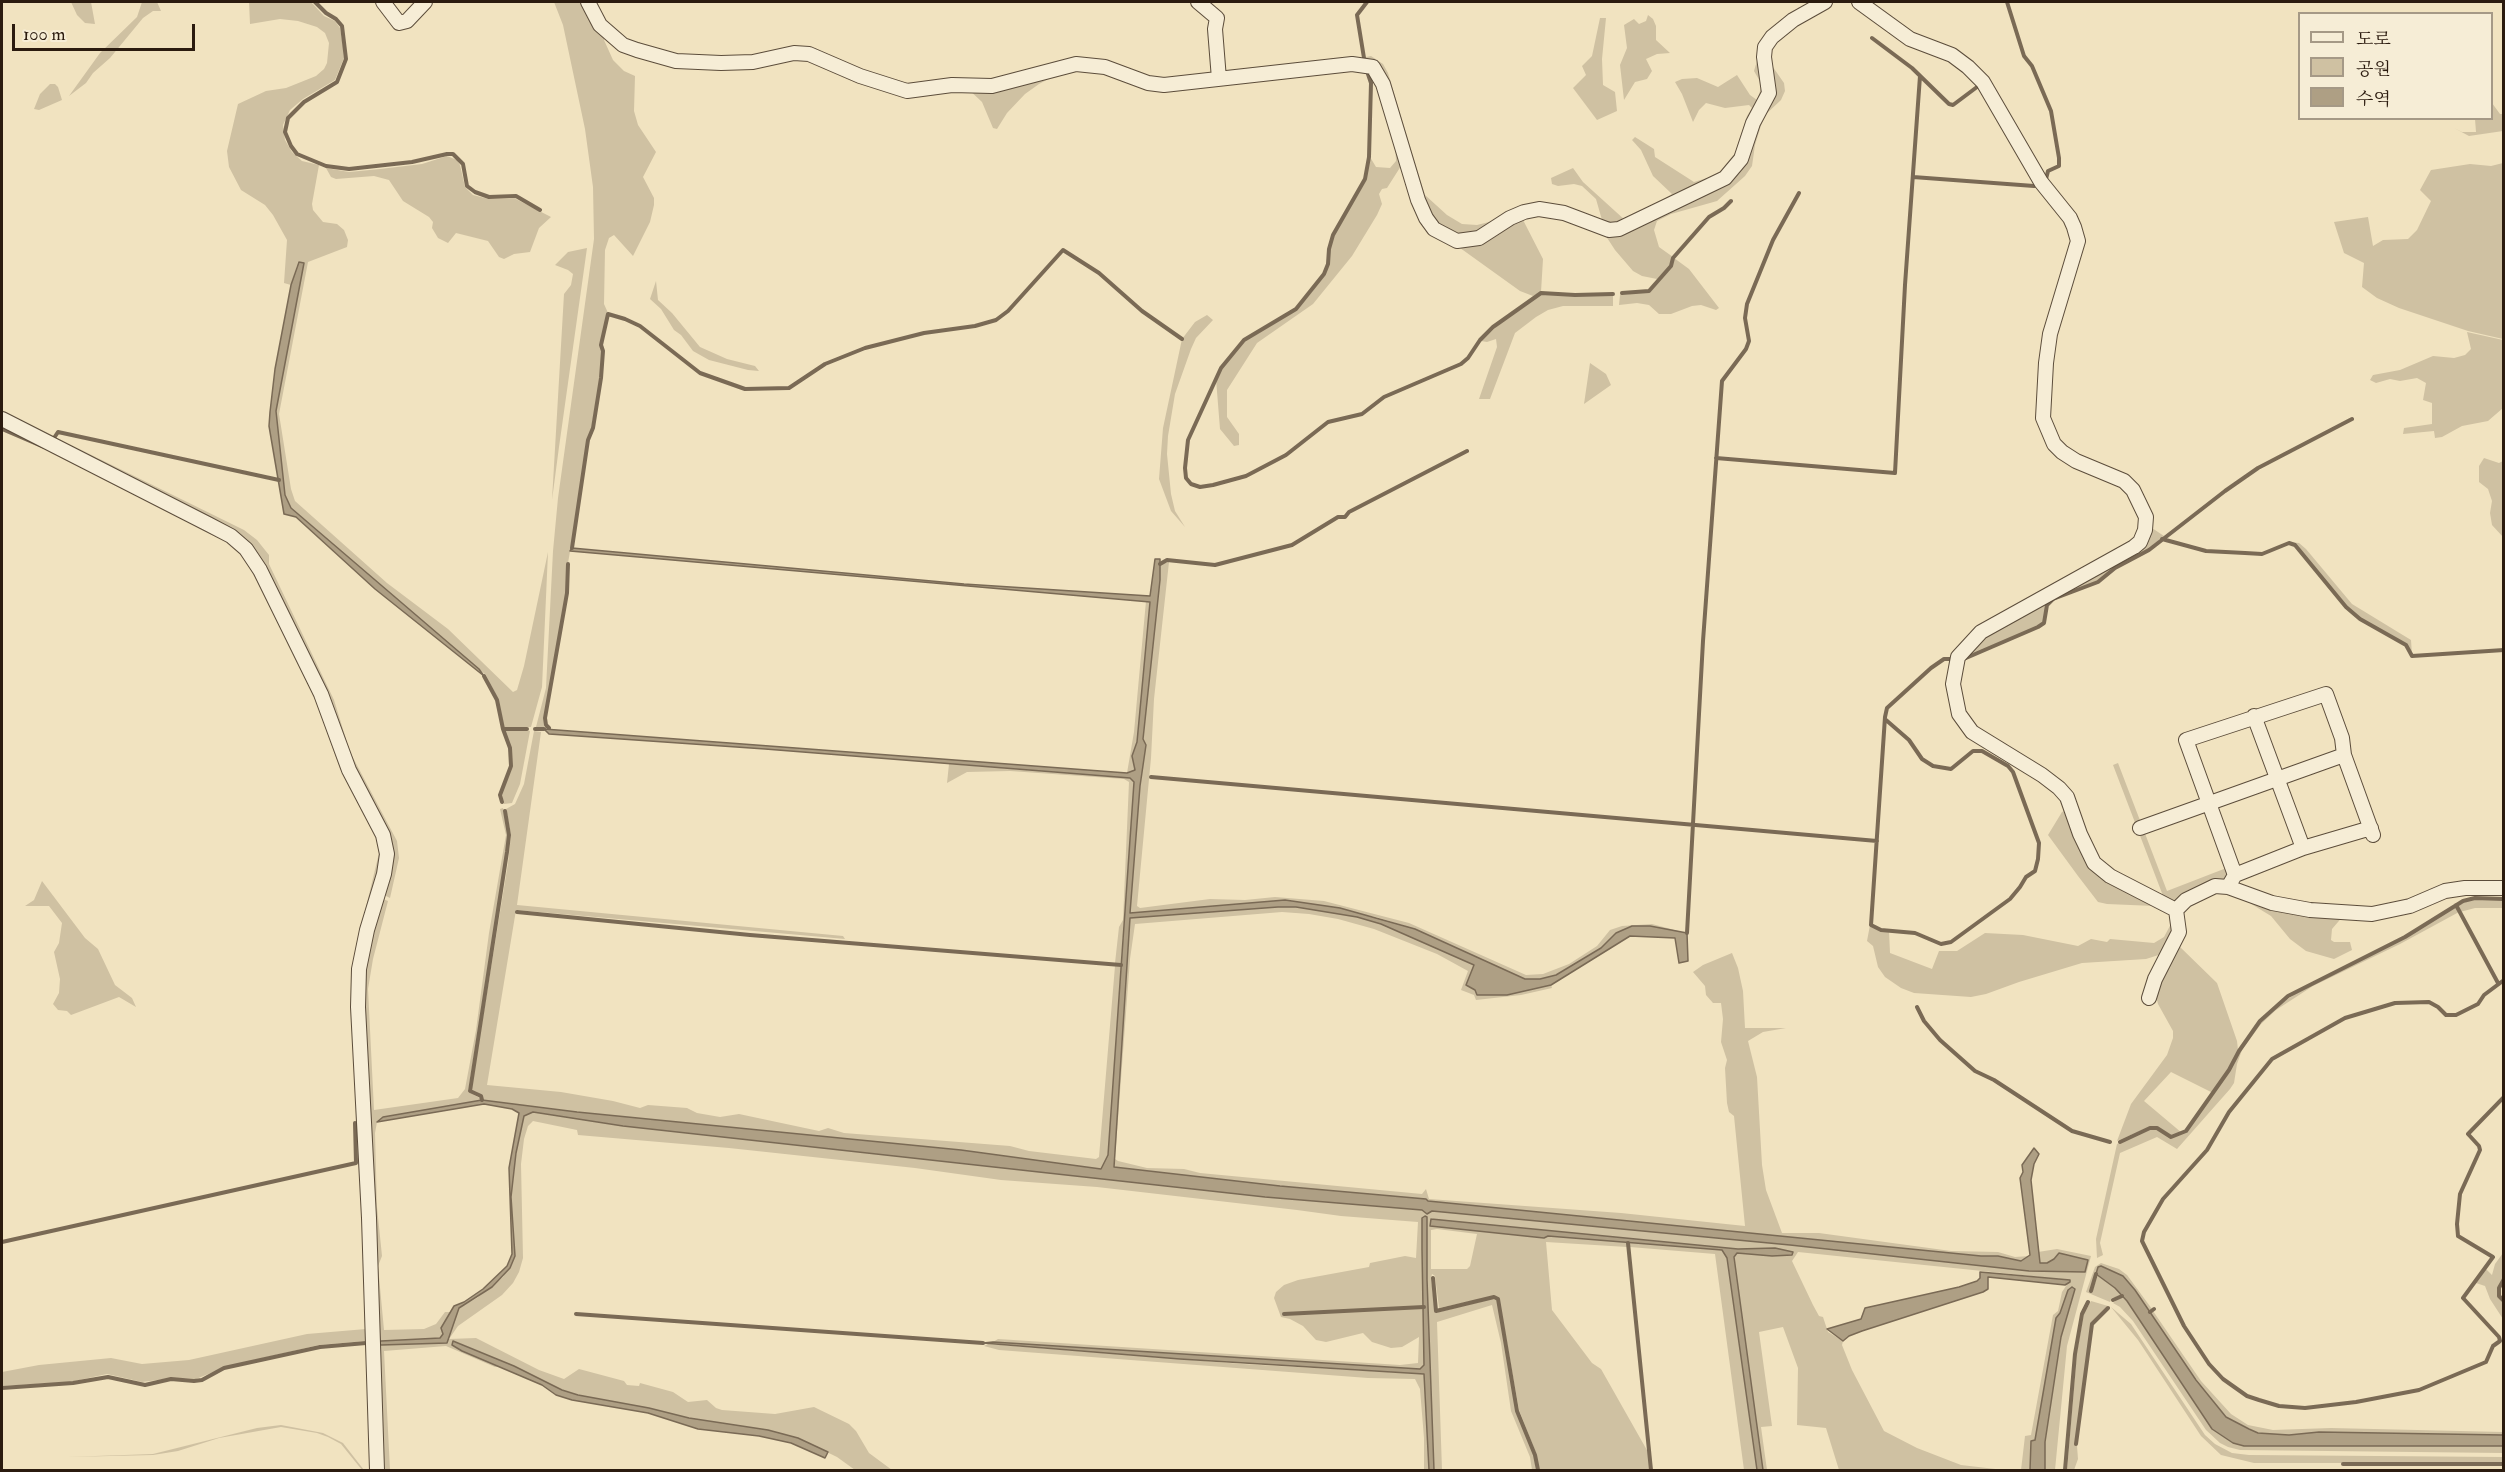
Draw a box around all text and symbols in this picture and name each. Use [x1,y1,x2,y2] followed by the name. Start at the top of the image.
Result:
[15,12,198,50] scale bar
[2298,12,2493,120] legend
[23,23,66,46] text: 100 m
[2356,28,2391,51] text: 도로
[2356,58,2391,81] text: 공원
[2356,88,2391,111] text: 수역

